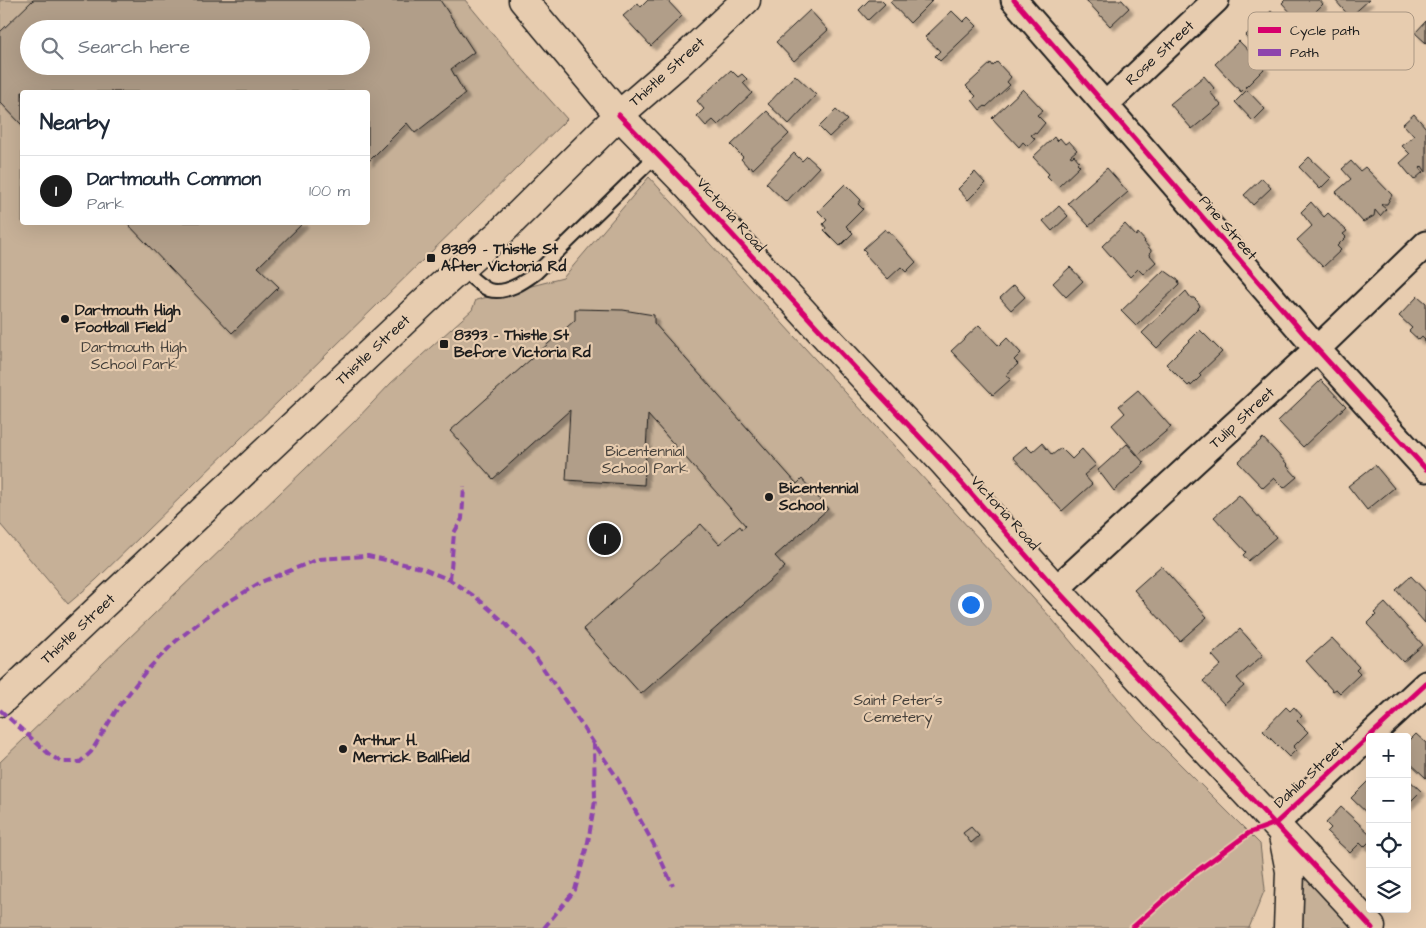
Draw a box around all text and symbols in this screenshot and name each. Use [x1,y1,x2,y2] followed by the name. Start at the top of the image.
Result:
[1248,12,1414,70] legend
[1121,16,1199,90] street label: Rose Street
[20,20,370,75] search box
[1290,21,1359,41] text: Cycle path
[625,32,709,112] street label: Thistle Street
[38,34,66,62] icon: search
[78,34,190,61] text: Search here
[1290,43,1319,63] text: Path
[40,108,110,137] text: Nearby
[87,166,261,193] text: Dartmouth Common
[692,173,771,257] street label: Victoria Road
[55,180,57,202] text: 1
[309,180,350,202] text: 100 m
[1194,191,1262,265] street label: Pine Street
[87,193,124,215] text: Park
[441,239,567,277] place label: 8389 - Thistle St After Victoria Rd
[425,252,437,264] marker: 8389 - Thistle St After Victoria Rd
[75,300,181,338] place label: Dartmouth High Football Field
[331,310,415,390] street label: Thistle Street
[59,313,71,325] marker: Dartmouth High Football Field
[454,325,591,363] place label: 8393 - Thistle St Before Victoria Rd
[81,337,187,375] park label: Dartmouth High School Park
[438,338,450,350] marker: 8393 - Thistle St Before Victoria Rd
[1205,382,1279,454] street label: Tulip Street
[602,441,688,479] park label: Bicentennial School Park
[966,471,1045,555] street label: Victoria Road
[778,478,859,516] place label: Bicentennial School
[763,491,775,503] marker: Bicentennial School
[589,520,621,558] pin: 1
[36,589,120,669] street label: Thistle Street
[958,592,984,618] your location
[853,690,943,729] park label: Saint Peter's Cemetery
[353,730,470,768] place label: Arthur H. Merrick Ballfield
[1366,733,1411,913] map controls
[1366,733,1411,778] button: +
[1269,737,1349,813] street label: Dahlia Street
[337,743,349,755] marker: Arthur H. Merrick Ballfield
[1366,778,1411,823] button: −
[1366,823,1411,868] button: locate
[1366,868,1411,913] button: layers

